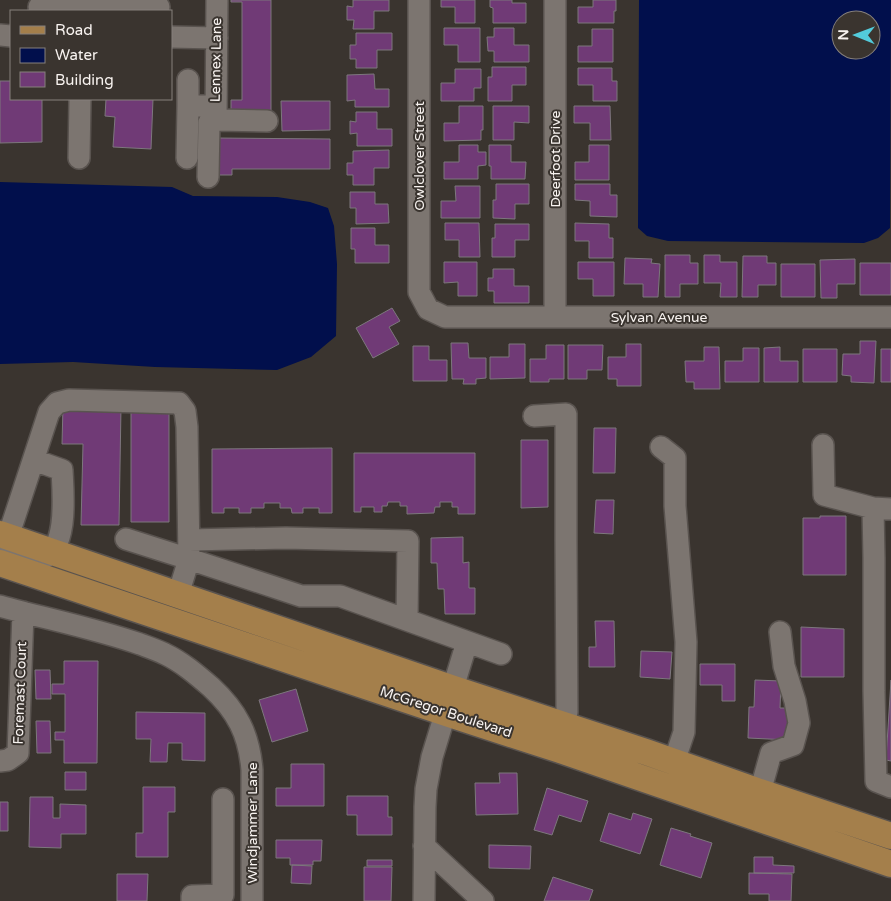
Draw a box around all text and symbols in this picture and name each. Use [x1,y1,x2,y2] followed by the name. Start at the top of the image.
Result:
[10,10,172,100] legend
[831,10,881,60] north arrow
[207,18,225,102] street label: Lennex Lane
[55,21,93,39] text: Road
[835,29,852,41] text: N
[55,46,98,64] text: Water
[55,71,114,89] text: Building
[411,101,428,211] street label: Owlclover Street
[547,111,564,207] street label: Deerfoot Drive
[611,309,707,326] street label: Sylvan Avenue
[10,641,30,745] street label: Foremast Court
[378,683,514,741] street label: McGregor Boulevard
[244,762,261,884] street label: Windjammer Lane

